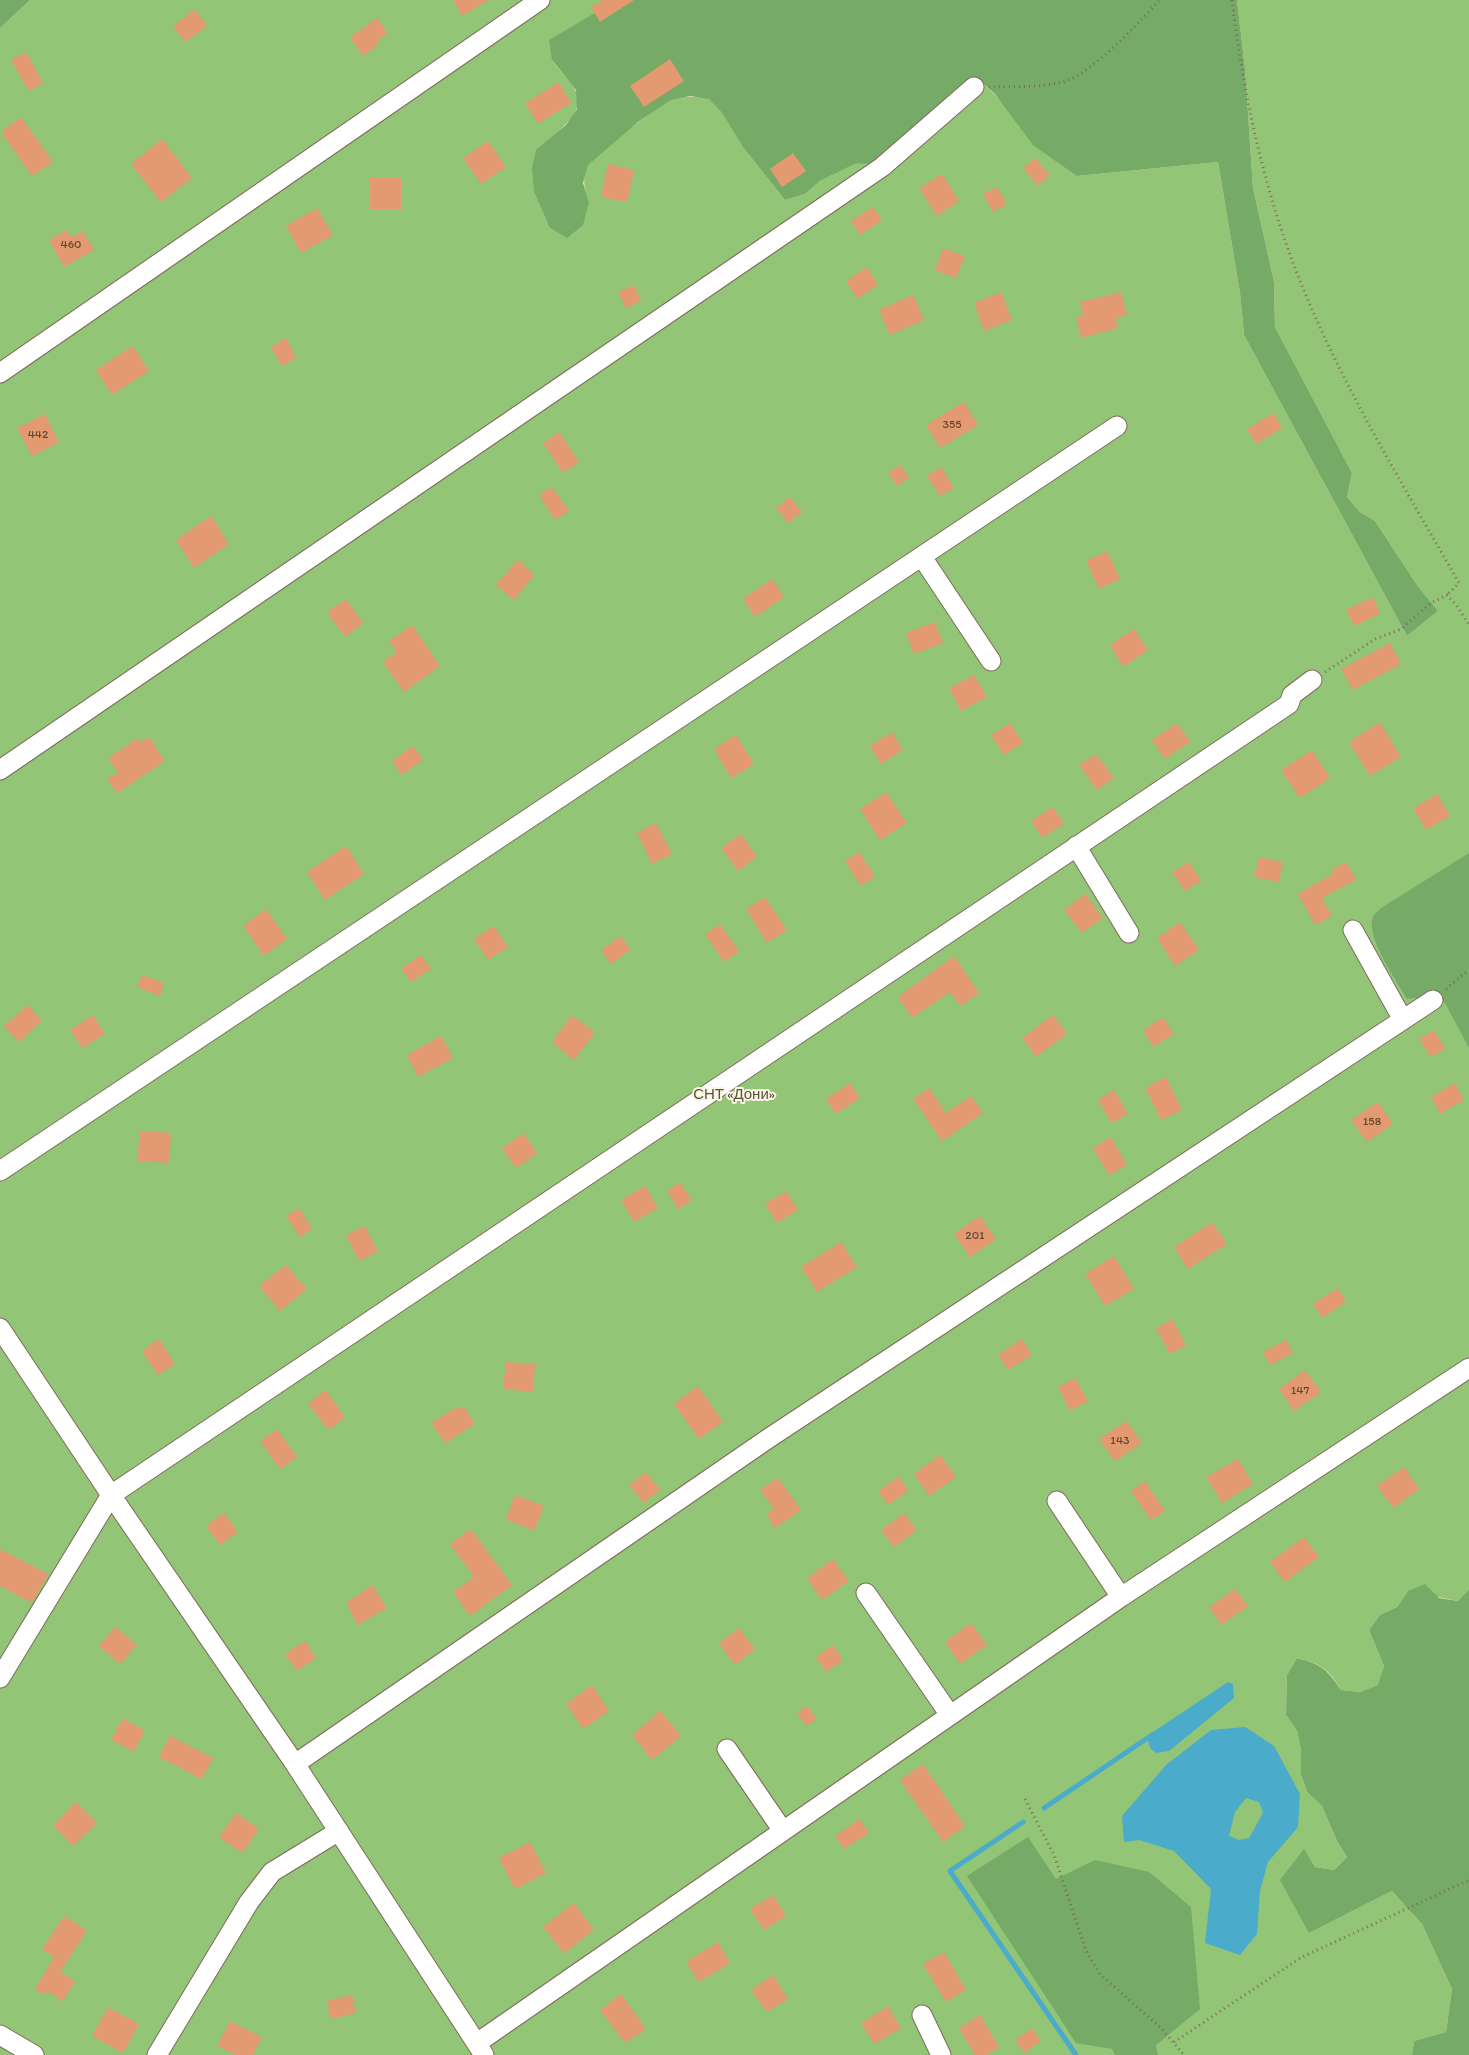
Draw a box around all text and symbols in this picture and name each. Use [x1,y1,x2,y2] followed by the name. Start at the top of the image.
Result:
[61,238,81,252] house number: 460
[942,418,962,432] house number: 355
[28,428,48,442] house number: 442
[693,1086,775,1104] park label: СНТ «Дони»
[1363,1115,1381,1129] house number: 158
[965,1229,985,1243] house number: 201
[1291,1384,1309,1398] house number: 147
[1110,1434,1130,1448] house number: 143

